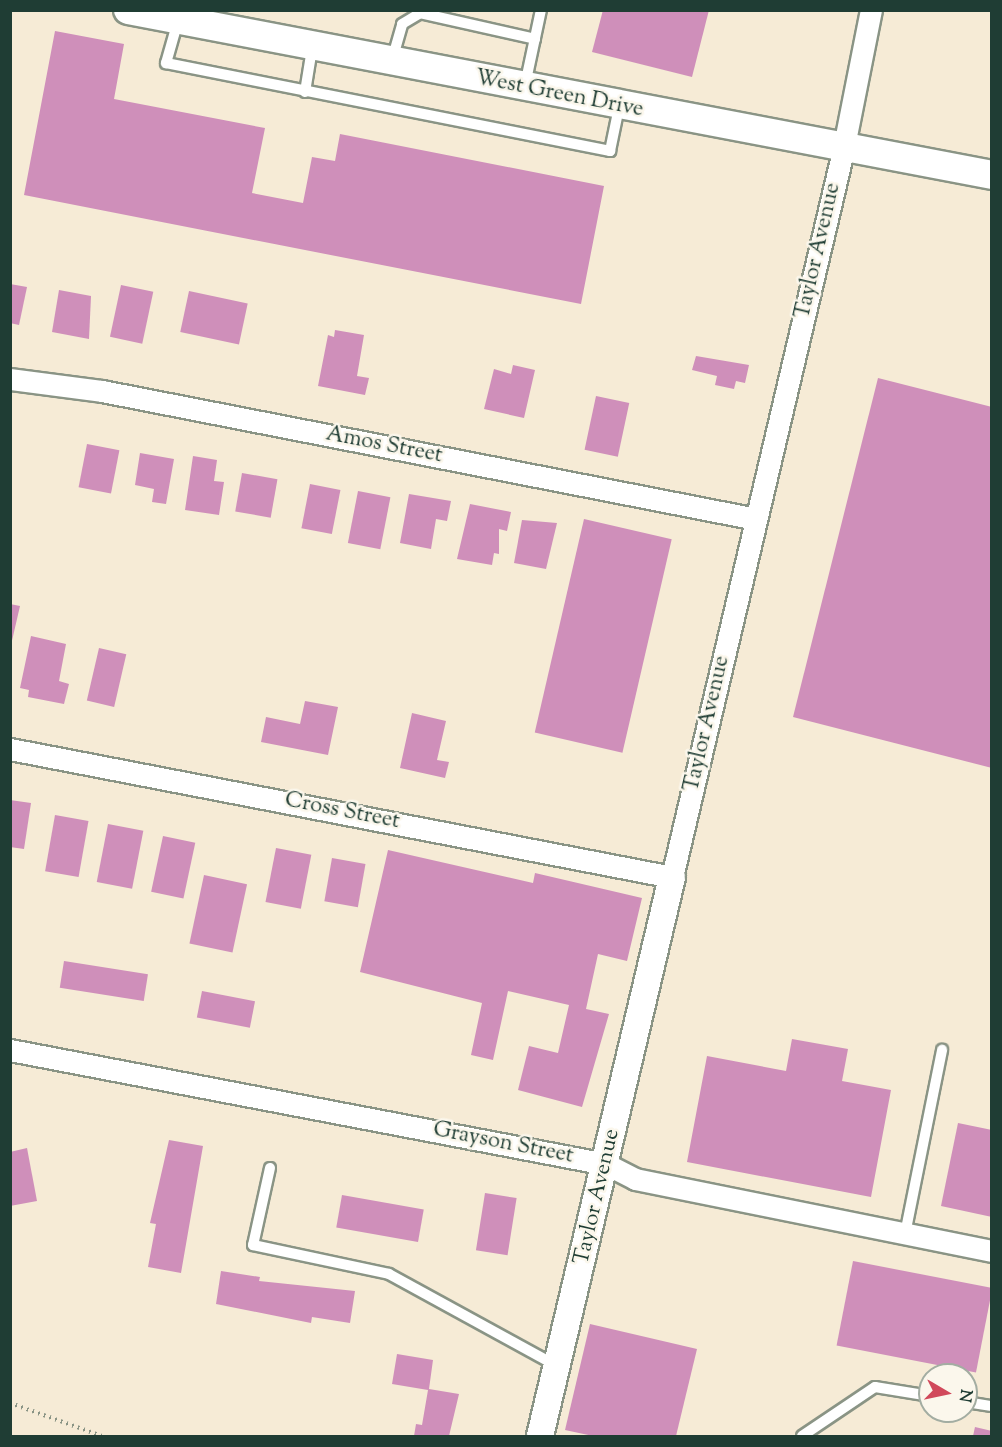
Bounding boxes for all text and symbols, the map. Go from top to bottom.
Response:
street label: West Green Drive [473,66,645,124]
street label: Taylor Avenue [791,181,847,321]
street label: Amos Street [324,422,444,470]
street label: Taylor Avenue [680,654,736,794]
street label: Cross Street [282,788,402,836]
street label: Grayson Street [431,1117,575,1171]
street label: Taylor Avenue [570,1127,626,1267]
north arrow [918,1363,978,1423]
text: N [952,1387,977,1404]

